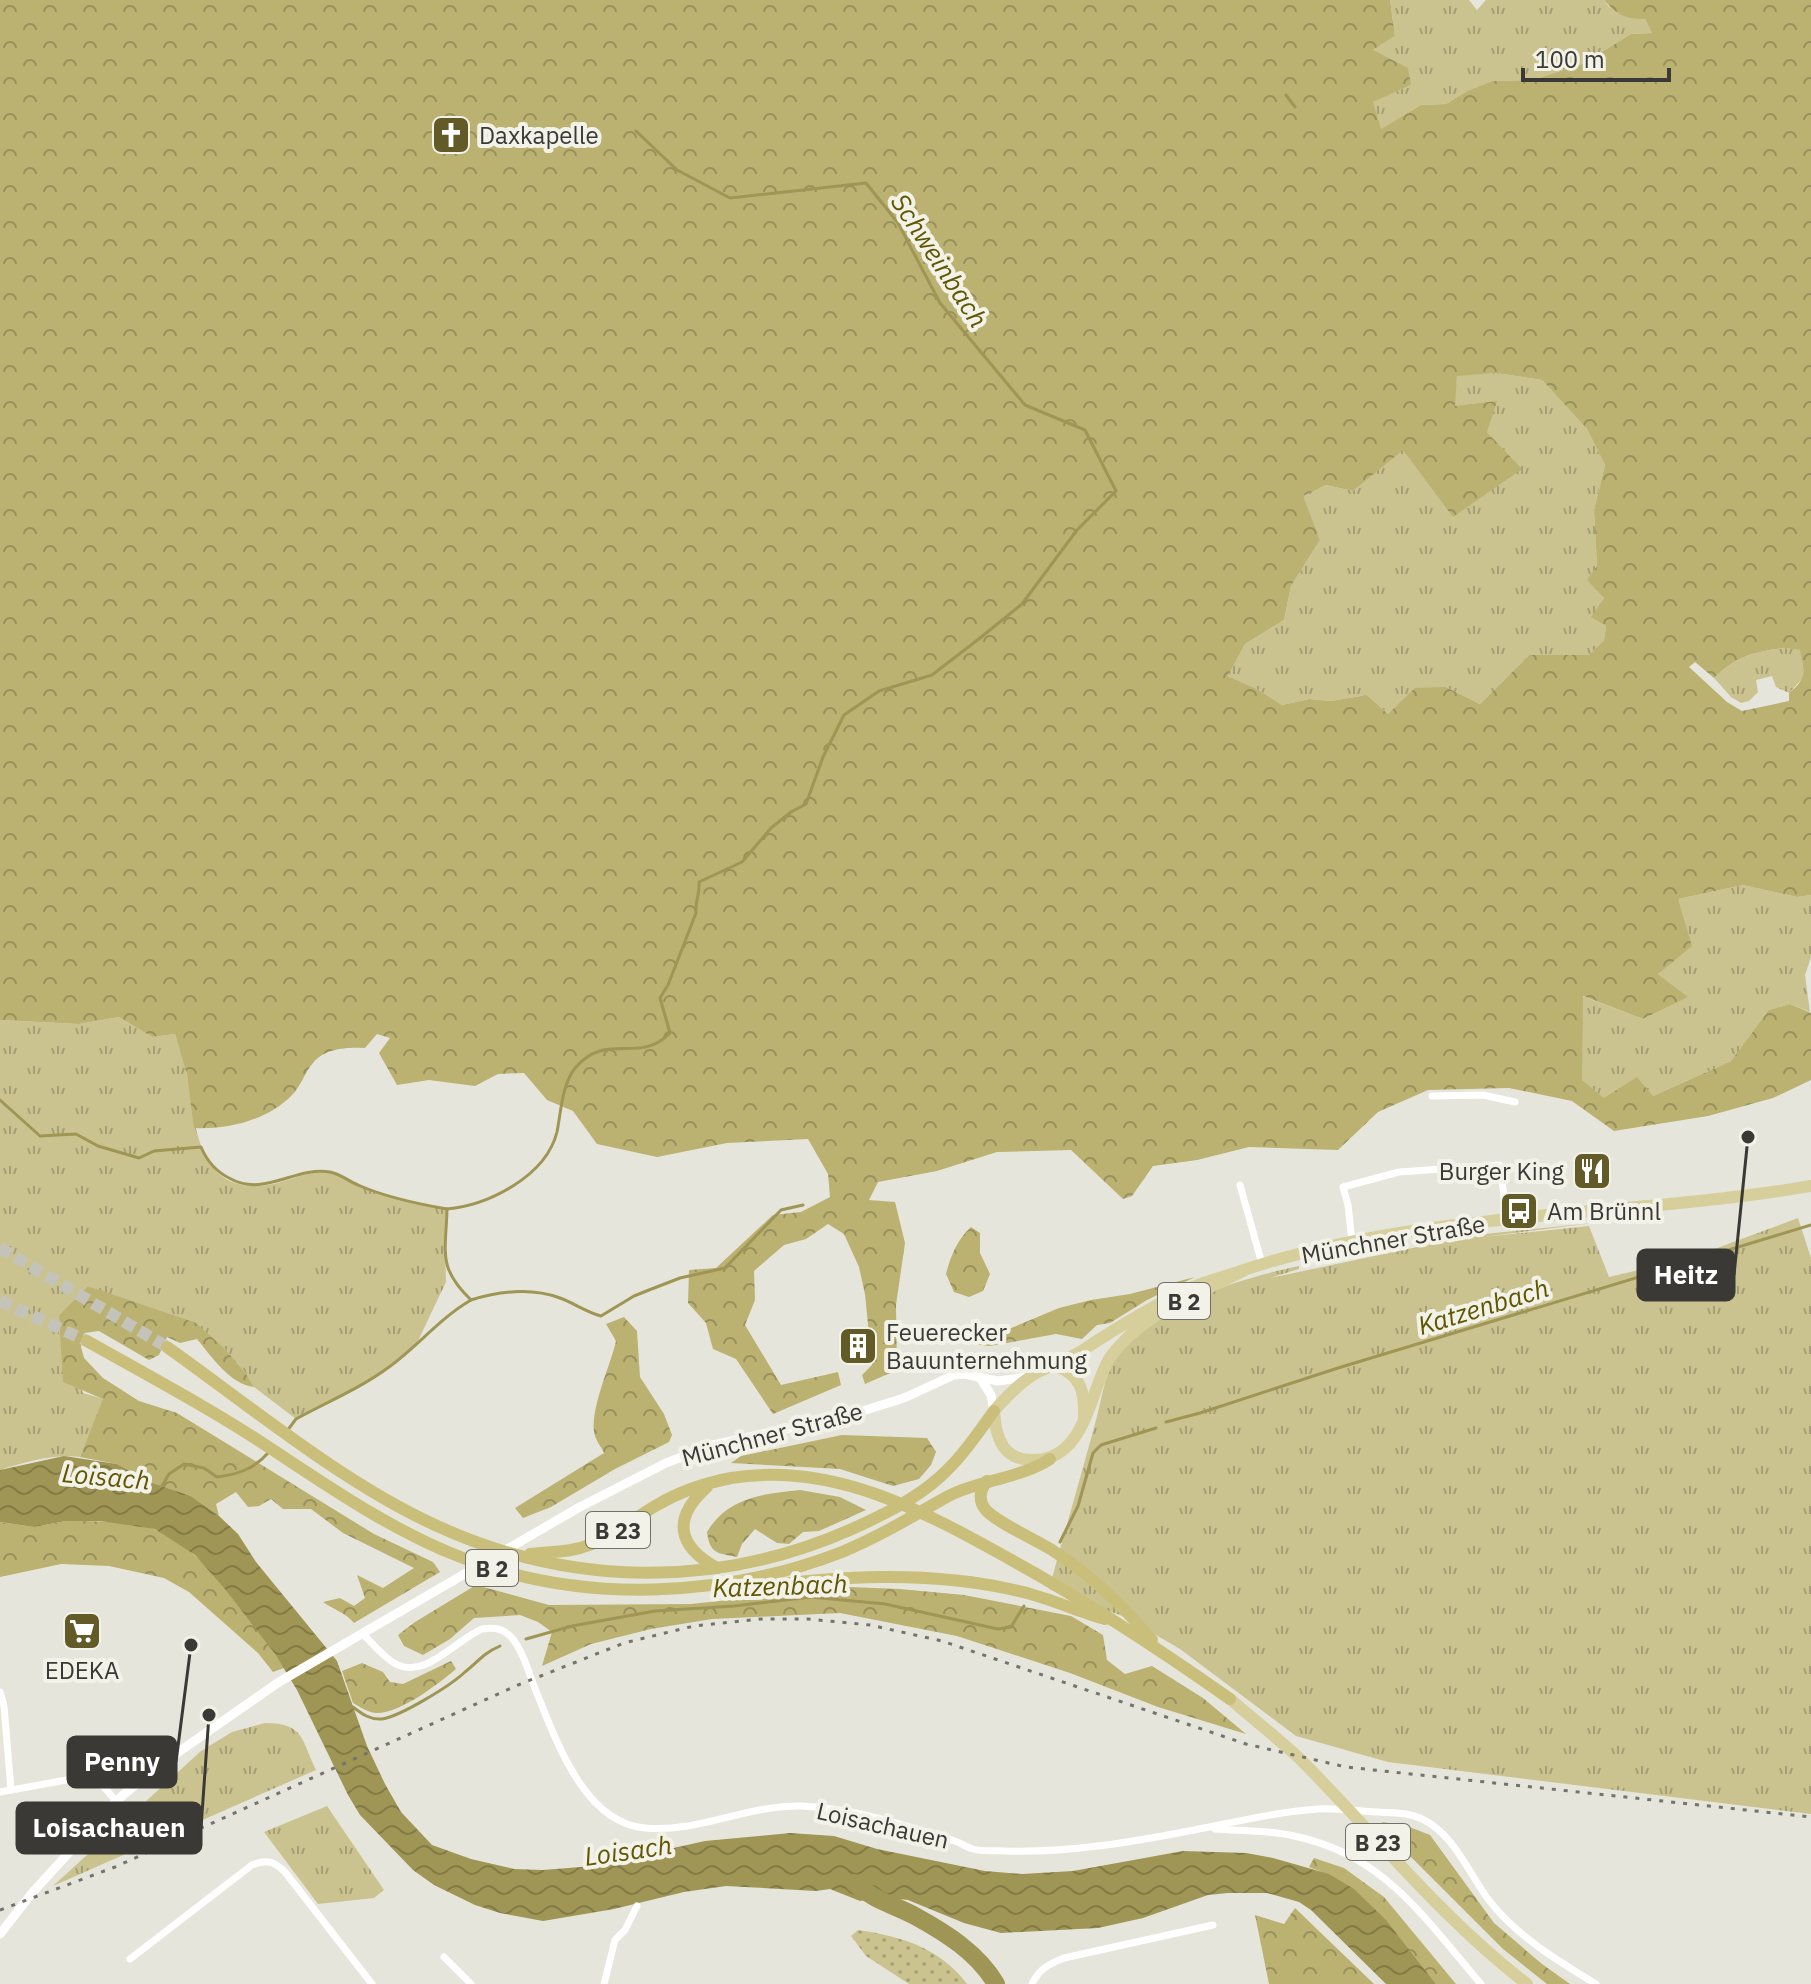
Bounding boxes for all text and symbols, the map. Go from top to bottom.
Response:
scale bar [1523,32,1669,82]
text: 100 m [1535,43,1605,75]
church icon: Daxkapelle [430,114,472,156]
place label: Daxkapelle [479,119,599,151]
water label: Schweinbach [884,186,996,334]
restaurant icon: Burger King [1571,1150,1613,1192]
place label: Burger King [1439,1155,1564,1187]
bus stop icon: Am Brünnl [1498,1190,1540,1232]
place label: Am Brünnl [1547,1195,1661,1227]
street label: Münchner Straße [1299,1207,1487,1271]
callout: Heitz [1638,1250,1734,1300]
text: Heitz [1654,1257,1718,1291]
water label: Katzenbach [1413,1270,1553,1342]
road number: B 2 [1158,1283,1210,1319]
place label: Feuerecker Bauunternehmung [886,1316,1087,1376]
building icon: Feuerecker Bauunternehmung [837,1325,879,1367]
street label: Münchner Straße [678,1394,866,1474]
water label: Loisach [61,1455,151,1497]
road number: B 23 [586,1512,650,1548]
road number: B 2 [466,1550,518,1586]
water label: Katzenbach [712,1566,848,1604]
supermarket icon: EDEKA [61,1610,103,1652]
place label: EDEKA [45,1654,119,1686]
callout: Penny [68,1737,176,1787]
text: Penny [84,1744,160,1778]
street label: Loisachauen [814,1794,952,1856]
callout: Loisachauen [17,1803,201,1853]
text: Loisachauen [33,1810,185,1844]
road number: B 23 [1346,1824,1410,1860]
water label: Loisach [582,1827,674,1873]

